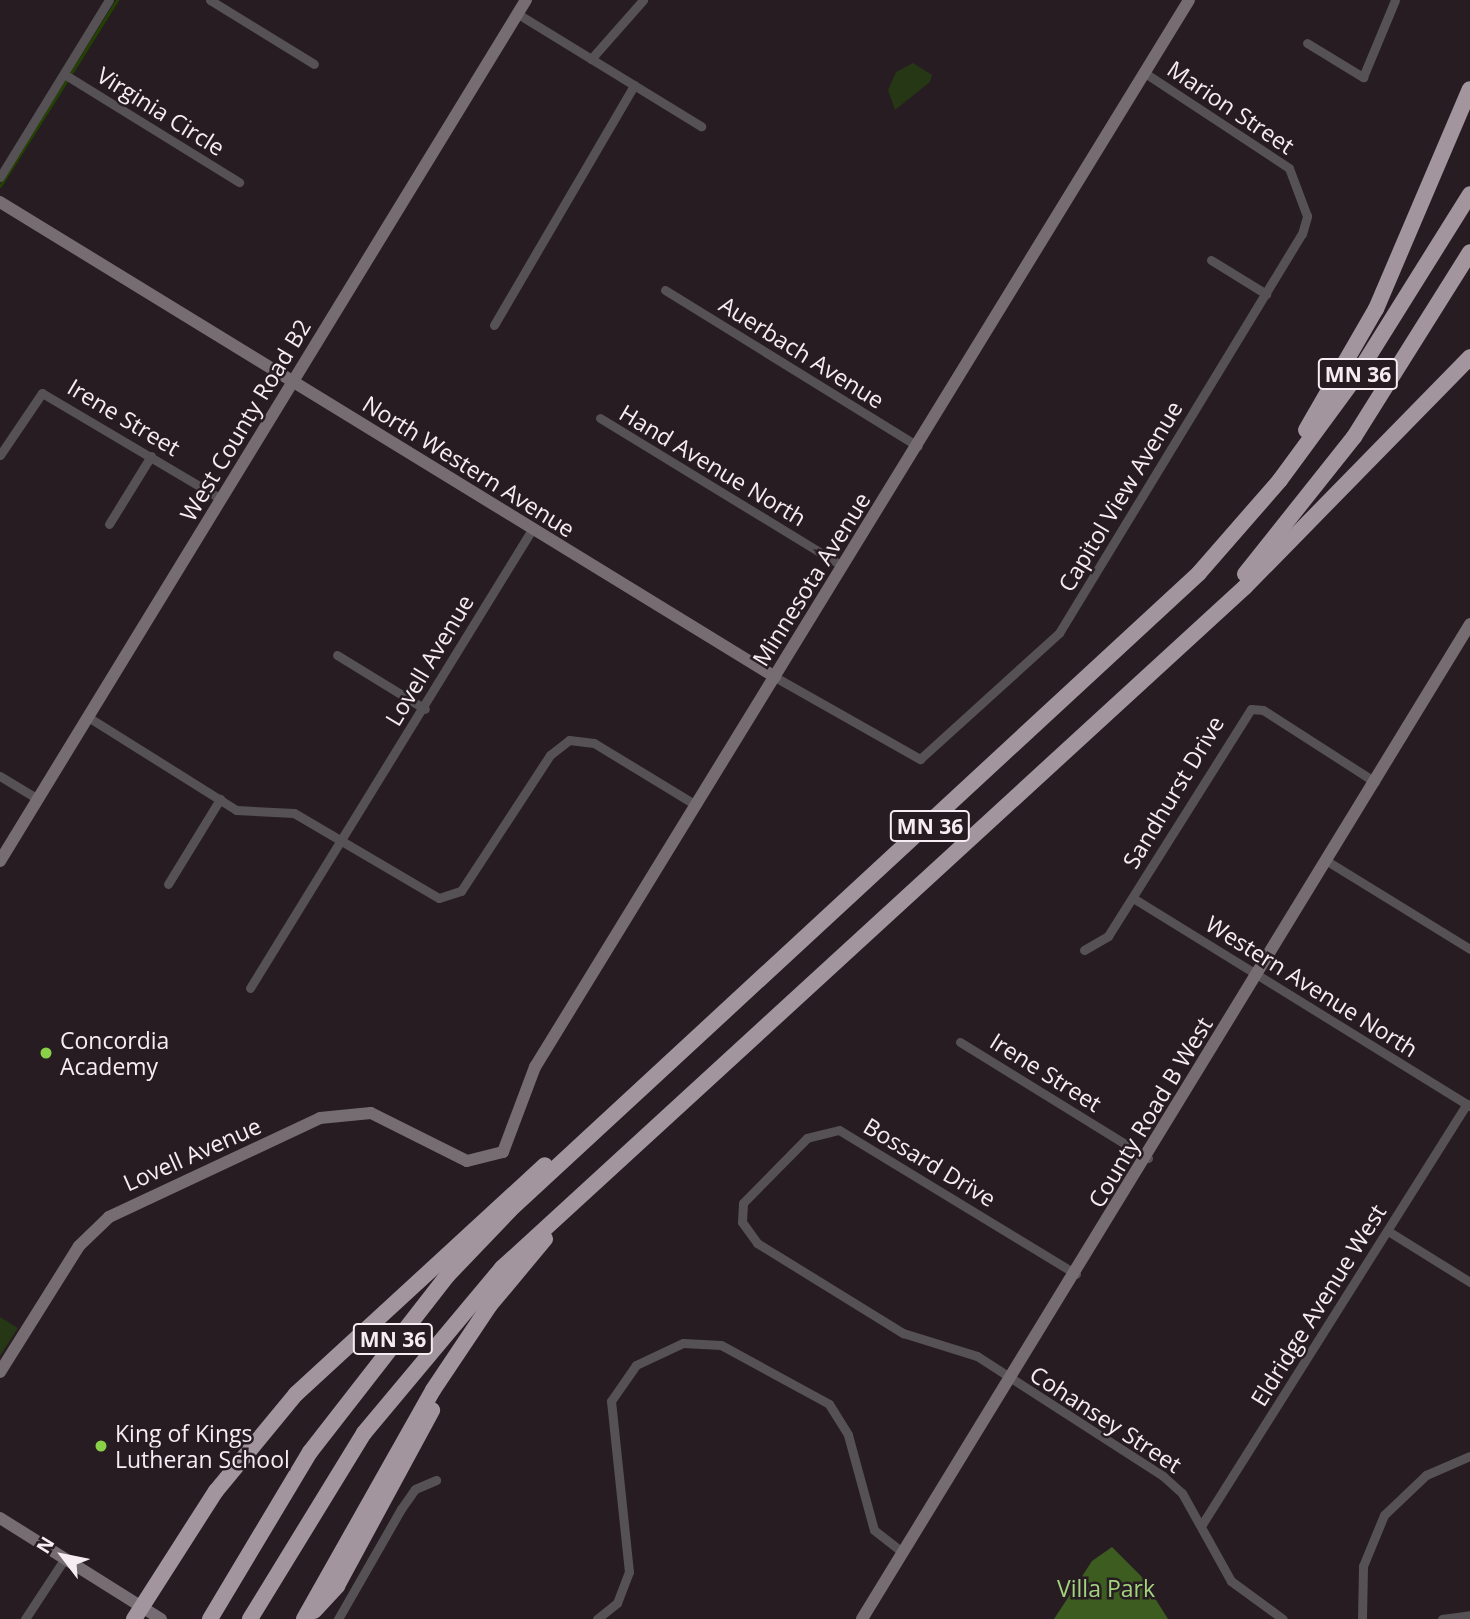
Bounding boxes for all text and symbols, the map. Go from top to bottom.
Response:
street label: Marion Street [1162,55,1300,159]
street label: Virginia Circle [92,61,230,161]
street label: Auerbach Avenue [715,290,889,414]
street label: West County Road B2 [174,314,316,526]
road number: MN 36 [1318,356,1398,392]
street label: Irene Street [63,373,185,461]
street label: North Western Avenue [358,389,580,543]
street label: Capitol View Avenue [1052,396,1188,596]
street label: Hand Avenue North [615,398,811,532]
street label: Minnesota Avenue [746,487,876,671]
street label: Lovell Avenue [379,590,479,730]
street label: Sandhurst Drive [1117,711,1229,873]
road number: MN 36 [890,808,970,844]
street label: Western Avenue North [1201,909,1423,1063]
street label: County Road B West [1082,1012,1218,1212]
place label: Concordia Academy [60,1026,169,1080]
street label: Irene Street [985,1027,1107,1117]
marker: Concordia Academy [38,1045,54,1061]
street label: Lovell Avenue [119,1111,265,1197]
street label: Bossard Drive [859,1112,1001,1212]
street label: Eldridge Avenue West [1245,1199,1391,1411]
road number: MN 36 [353,1322,433,1356]
street label: Cohansey Street [1025,1360,1187,1478]
place label: King of Kings Lutheran School [115,1419,290,1473]
marker: King of Kings Lutheran School [93,1438,109,1454]
north arrow [28,1521,98,1591]
text: N [30,1531,60,1558]
park label: Villa Park [1057,1574,1155,1602]

